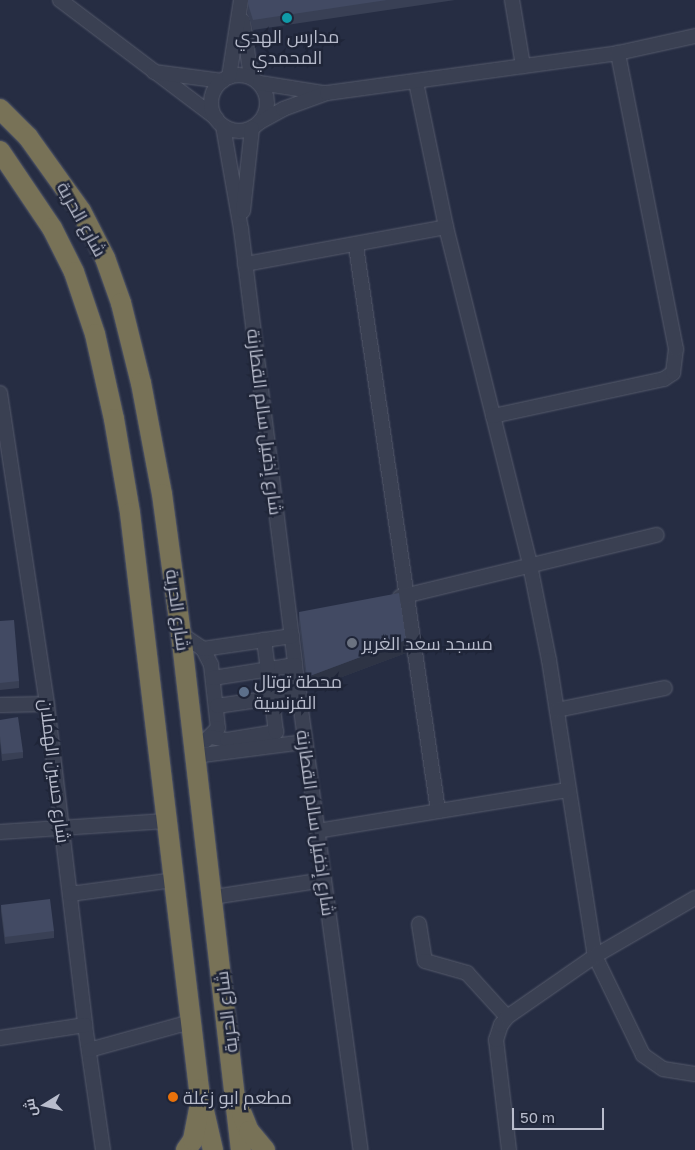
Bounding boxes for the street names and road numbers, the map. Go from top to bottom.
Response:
street label: شارع الحرية [53,178,111,260]
street label: شارع إذفيل سالم القطارنة [243,328,287,516]
street label: شارع الحرية [162,568,194,652]
street label: شارع حسين الهملان [35,698,75,844]
street label: شارع إذفيل سالم القطارنة [292,729,340,917]
street label: شارع الحرية [210,970,242,1054]

